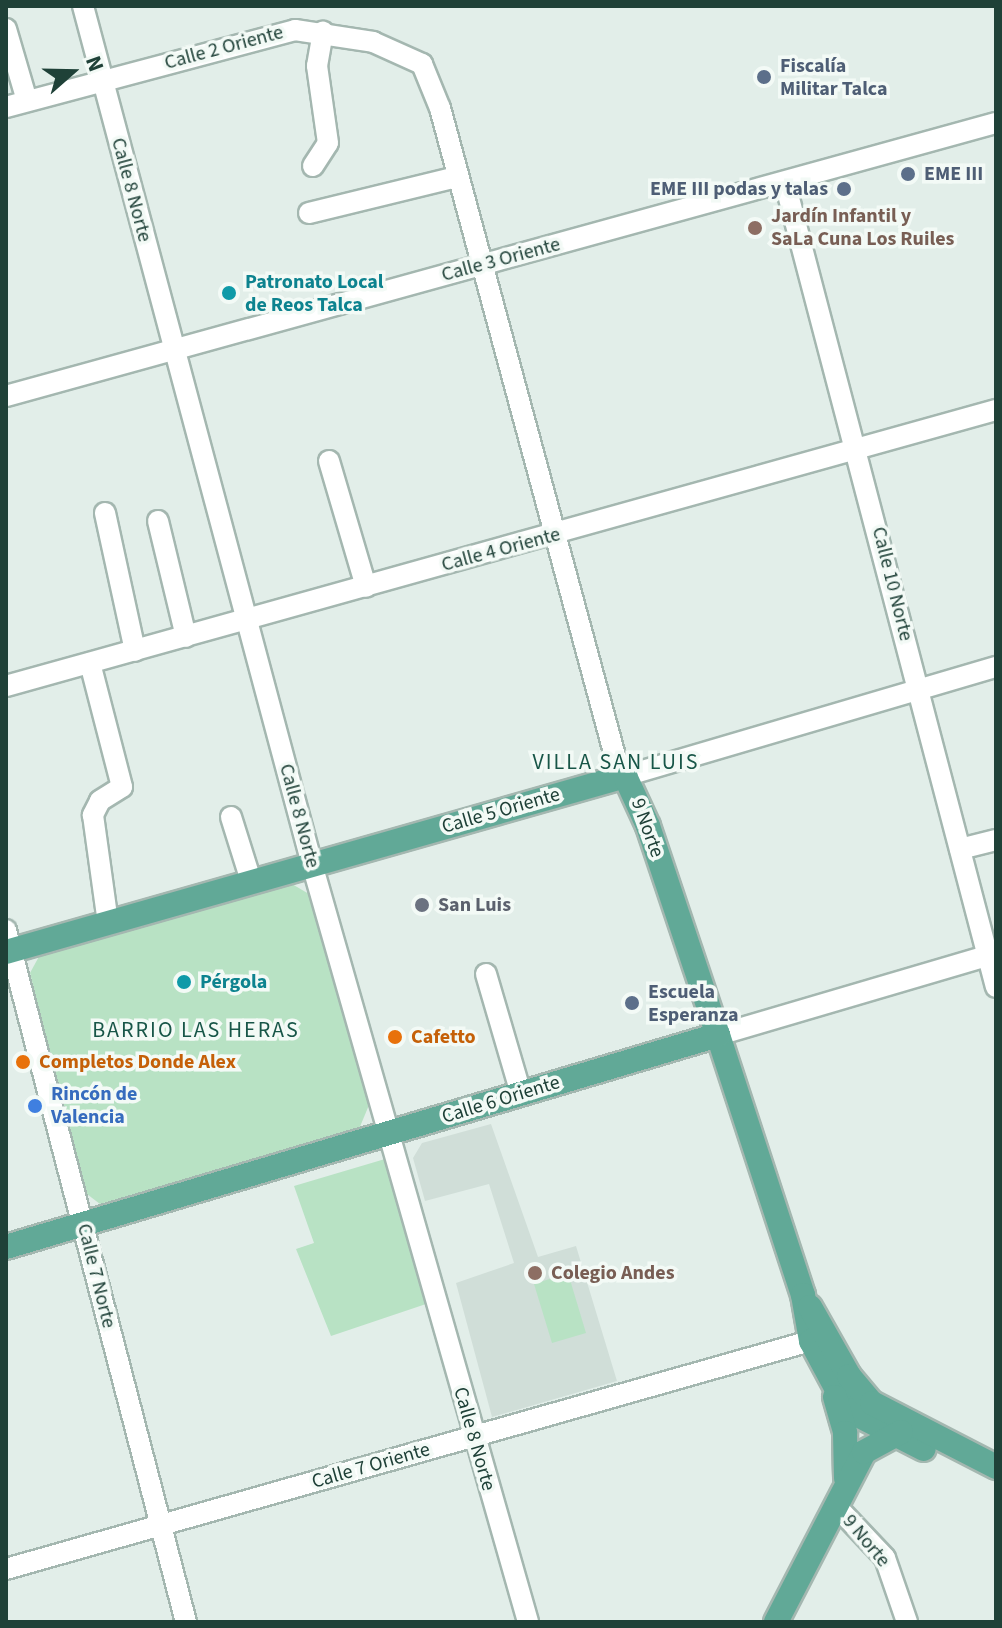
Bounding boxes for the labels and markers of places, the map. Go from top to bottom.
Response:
place label: Fiscalía Militar Talca [780,54,888,101]
marker: Fiscalía Militar Talca [755,68,773,86]
place label: EME III [924,162,983,186]
marker: EME III [899,165,917,183]
place label: EME III podas y talas [650,177,828,201]
marker: EME III podas y talas [835,180,853,198]
place label: Jardín Infantil y SaLa Cuna Los Ruiles [771,204,954,251]
marker: Jardín Infantil y SaLa Cuna Los Ruiles [746,219,764,237]
place label: Patronato Local de Reos Talca [245,270,384,317]
marker: Patronato Local de Reos Talca [220,284,238,302]
place label: San Luis [438,893,511,917]
marker: San Luis [413,896,431,914]
place label: Pérgola [200,970,267,994]
marker: Pérgola [175,973,193,991]
place label: Escuela Esperanza [648,980,738,1027]
marker: Escuela Esperanza [623,994,641,1012]
place label: Cafetto [411,1025,476,1049]
marker: Cafetto [386,1028,404,1046]
place label: Completos Donde Alex [39,1050,236,1074]
marker: Completos Donde Alex [14,1053,32,1071]
place label: Rincón de Valencia [51,1082,137,1129]
marker: Rincón de Valencia [26,1097,44,1115]
place label: Colegio Andes [551,1261,674,1285]
marker: Colegio Andes [526,1264,544,1282]

